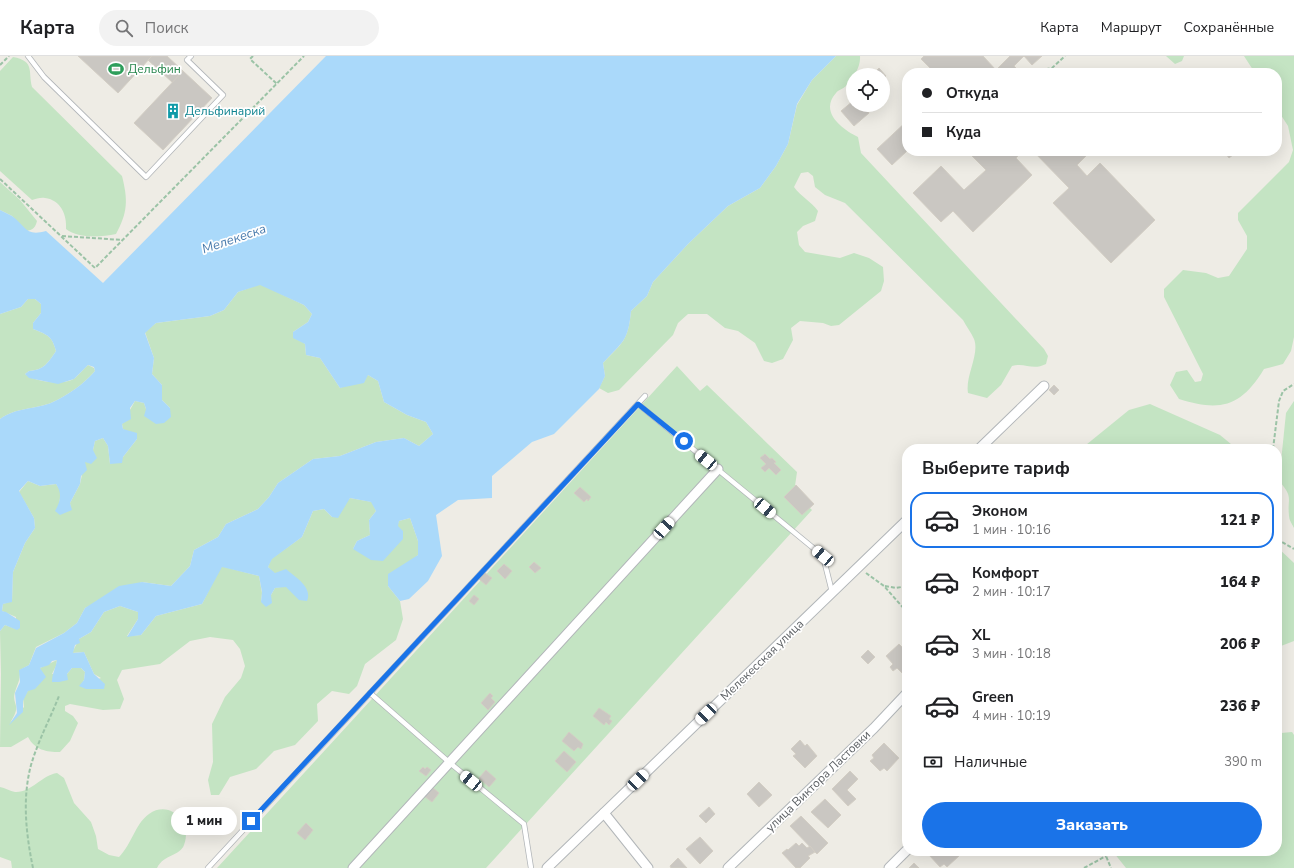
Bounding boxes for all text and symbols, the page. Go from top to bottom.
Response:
search box [99,10,379,46]
text: Карта [20,15,75,41]
icon: search [113,17,135,39]
text: Поиск [145,18,188,38]
text: Карта [1040,18,1079,37]
text: Маршрут [1101,18,1162,37]
text: Сохранённые [1184,18,1274,37]
sports icon: Дельфин [107,60,125,78]
place label: Дельфин [128,61,181,77]
map controls [846,68,890,112]
button: locate [846,68,890,112]
text: Откуда [946,83,999,103]
building icon: Дельфинарий [164,102,182,120]
place label: Дельфинарий [185,103,265,119]
text: Куда [946,122,981,142]
water label: Мелекеска [200,220,268,258]
route start [675,432,693,450]
car [693,448,719,472]
text: Выберите тариф [922,456,1070,480]
car [752,496,778,520]
text: Эконом [972,501,1028,521]
icon: car [924,502,960,538]
text: 121 ₽ [1220,510,1260,530]
car [652,515,676,541]
text: 1 мин · 10:16 [972,521,1051,539]
car [810,544,836,568]
text: Комфорт [972,563,1039,583]
icon: car [924,564,960,600]
text: 164 ₽ [1220,572,1260,592]
text: 2 мин · 10:17 [972,583,1051,601]
street label: Мелекесская улица [717,616,807,704]
text: XL [972,625,991,645]
icon: car [924,626,960,662]
text: 206 ₽ [1220,634,1260,654]
text: 3 мин · 10:18 [972,645,1051,663]
text: Green [972,687,1014,707]
icon: car [924,688,960,724]
text: 236 ₽ [1220,696,1260,716]
car [693,701,719,727]
text: 4 мин · 10:19 [972,707,1051,725]
street label: улица Виктора Ластовки [762,727,874,835]
icon: cash [922,751,944,773]
text: Наличные [954,752,1027,772]
text: 390 m [1224,753,1262,771]
car [625,767,651,793]
car [458,769,484,793]
button: Заказать [922,802,1262,848]
callout: 1 мин [171,807,237,835]
text: 1 мин [186,812,222,830]
route end [242,812,260,830]

